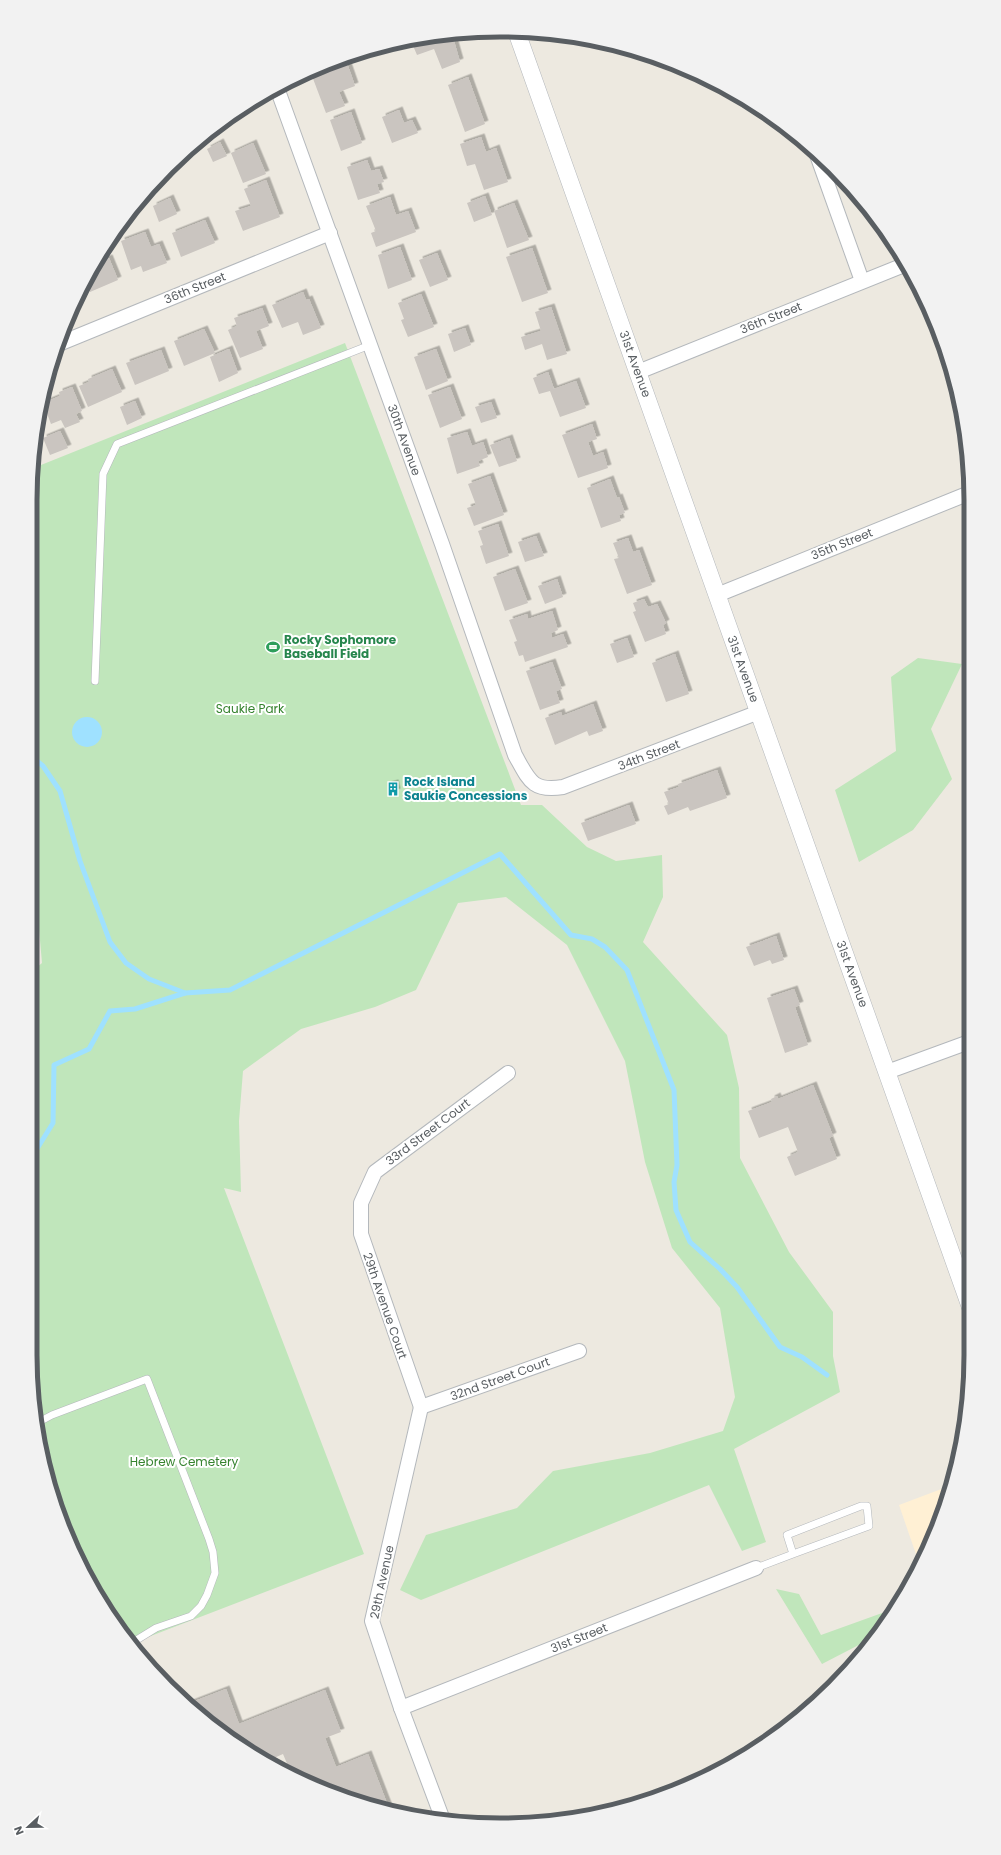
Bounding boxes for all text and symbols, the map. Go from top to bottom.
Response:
street label: 36th Street [161,267,228,308]
street label: 36th Street [737,297,804,338]
street label: 31st Avenue [616,328,655,400]
street label: 30th Avenue [384,402,425,478]
street label: 35th Street [808,523,875,564]
place label: Rocky Sophomore Baseball Field [284,631,397,662]
street label: 31st Avenue [724,633,763,705]
sports icon: Rocky Sophomore Baseball Field [265,639,281,655]
park label: Saukie Park [216,700,285,717]
street label: 34th Street [615,735,682,774]
place label: Rock Island Saukie Concessions [404,773,528,804]
building icon: Rock Island Saukie Concessions [385,781,401,797]
street label: 31st Avenue [833,938,872,1010]
street label: 33rd Street Court [382,1094,473,1169]
street label: 29th Avenue Court [359,1250,412,1361]
street label: 32nd Street Court [448,1353,552,1404]
park label: Hebrew Cemetery [130,1453,238,1470]
street label: 29th Avenue [365,1544,398,1620]
street label: 31st Street [548,1618,610,1657]
north arrow [8,1807,48,1847]
text: N [10,1824,28,1838]

